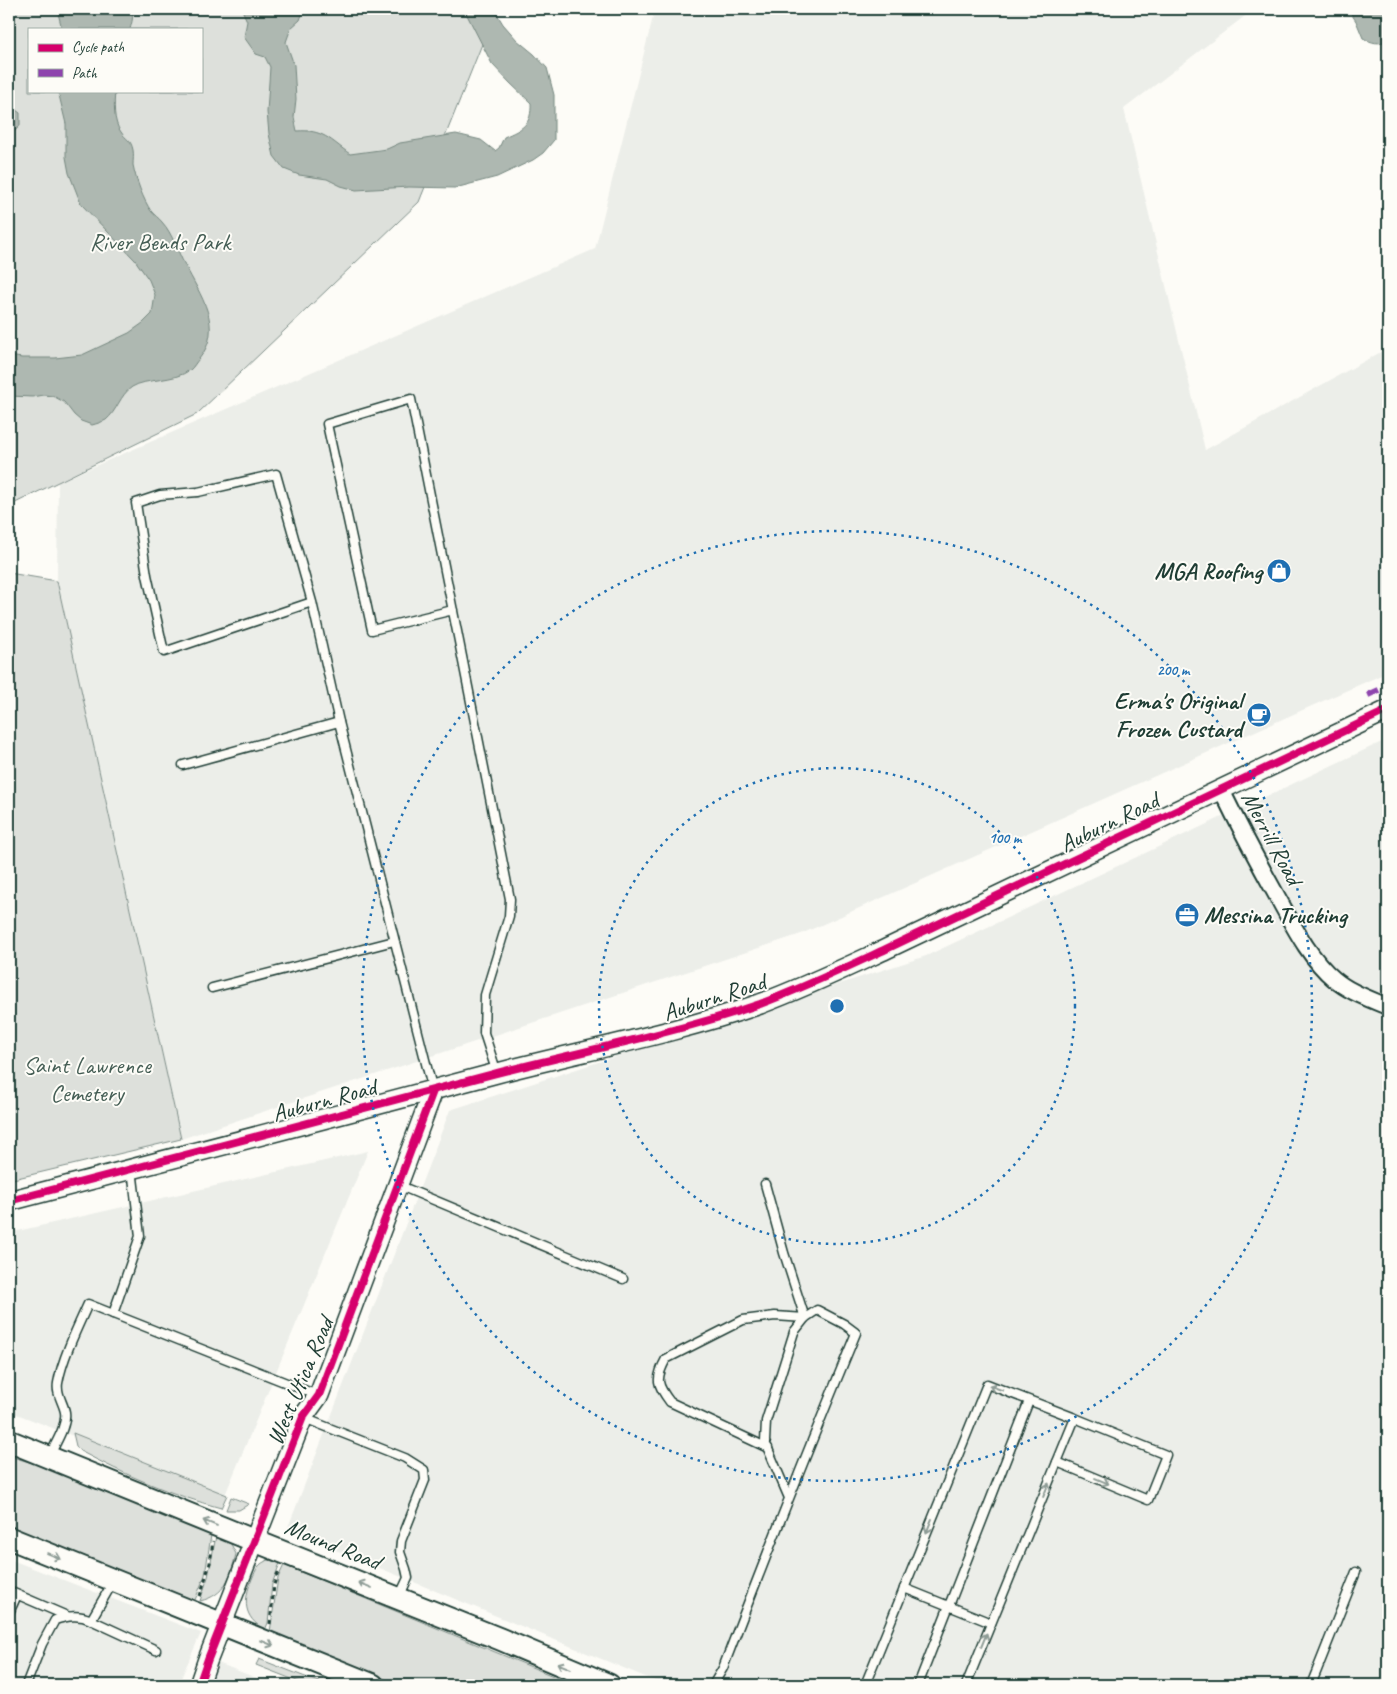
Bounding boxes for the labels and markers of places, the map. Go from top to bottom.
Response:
place label: MGA Roofing [1154,556,1264,586]
shop icon: MGA Roofing [1266,558,1292,584]
place label: Erma's Original Frozen Custard [1114,686,1247,744]
cafe icon: Erma's Original Frozen Custard [1246,702,1272,728]
place label: Messina Trucking [1204,900,1349,930]
office icon: Messina Trucking [1174,902,1200,928]
centre of rings [828,997,846,1015]

